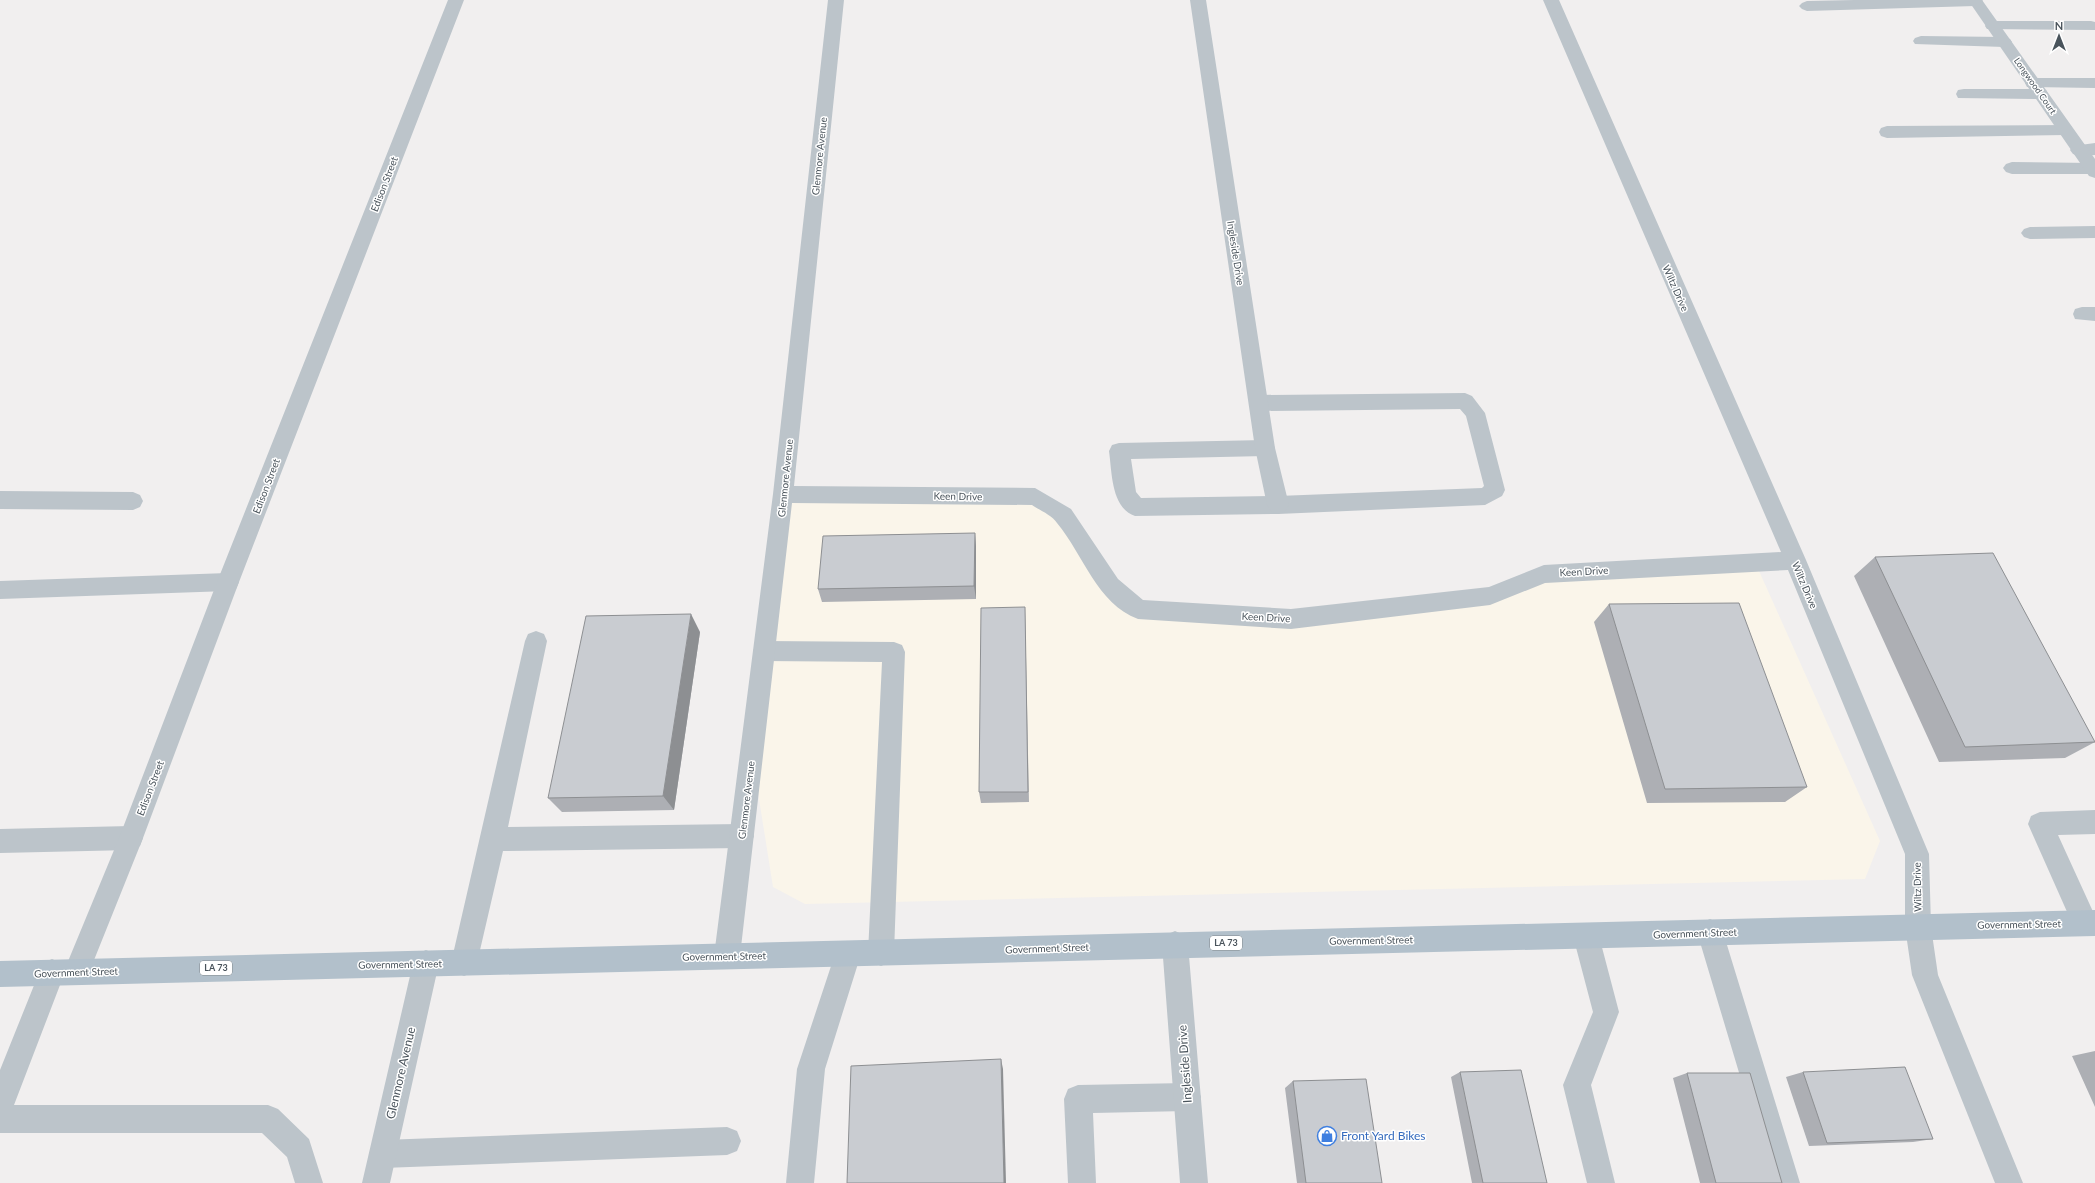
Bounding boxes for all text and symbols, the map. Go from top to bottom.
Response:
north arrow [2039,16,2079,56]
text: N [2055,19,2063,32]
street label: Longwood Court [2012,55,2059,117]
street label: Glenmore Avenue [809,116,829,196]
street label: Edison Street [368,154,400,213]
street label: Ingleside Drive [1225,220,1247,286]
street label: Wiltz Drive [1660,263,1692,313]
street label: Glenmore Avenue [775,438,795,518]
street label: Edison Street [250,456,282,515]
street label: Keen Drive [934,490,982,502]
street label: Wiltz Drive [1790,560,1820,610]
street label: Keen Drive [1559,564,1609,578]
street label: Keen Drive [1241,610,1291,624]
street label: Edison Street [134,758,166,817]
street label: Glenmore Avenue [735,760,757,840]
street label: Wiltz Drive [1911,862,1923,912]
street label: Government Street [1977,917,2061,931]
street label: Government Street [1653,926,1737,940]
street label: Government Street [1329,933,1413,947]
road number: LA 73 [1210,936,1242,950]
street label: Government Street [1005,941,1089,955]
street label: Government Street [682,949,766,963]
street label: Government Street [358,957,442,971]
road number: LA 73 [200,961,232,975]
street label: Government Street [34,965,118,979]
street label: Glenmore Avenue [383,1025,418,1120]
street label: Ingleside Drive [1174,1025,1195,1104]
shop icon: Front Yard Bikes [1316,1125,1338,1147]
place label: Front Yard Bikes [1341,1128,1426,1143]

